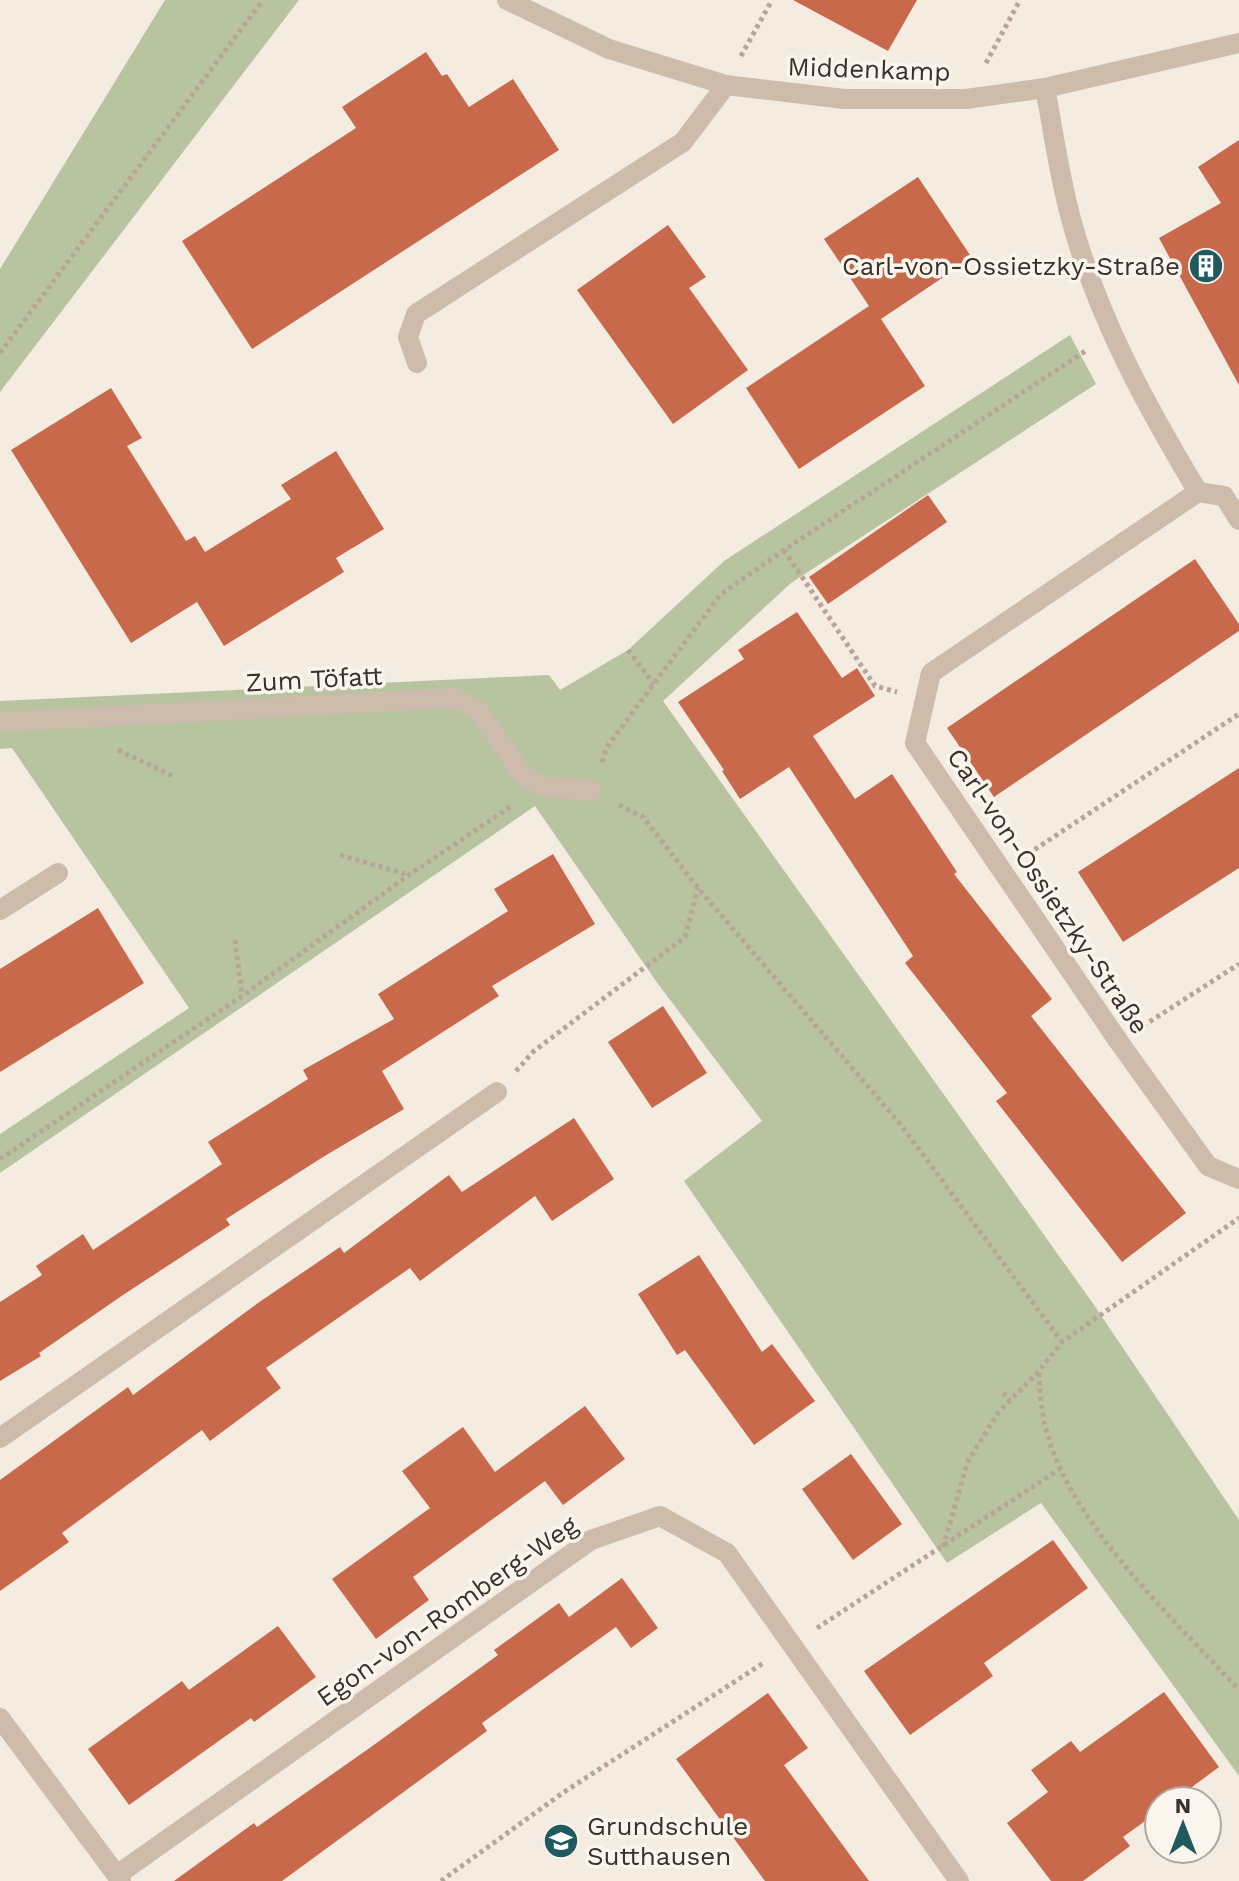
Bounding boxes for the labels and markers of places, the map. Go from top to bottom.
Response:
building icon: Carl-von-Ossietzky-Straße [1187,247,1225,285]
place label: Carl-von-Ossietzky-Straße [842,251,1180,281]
place label: Grundschule Sutthausen [587,1811,748,1871]
school or university icon: Grundschule Sutthausen [542,1822,580,1860]

